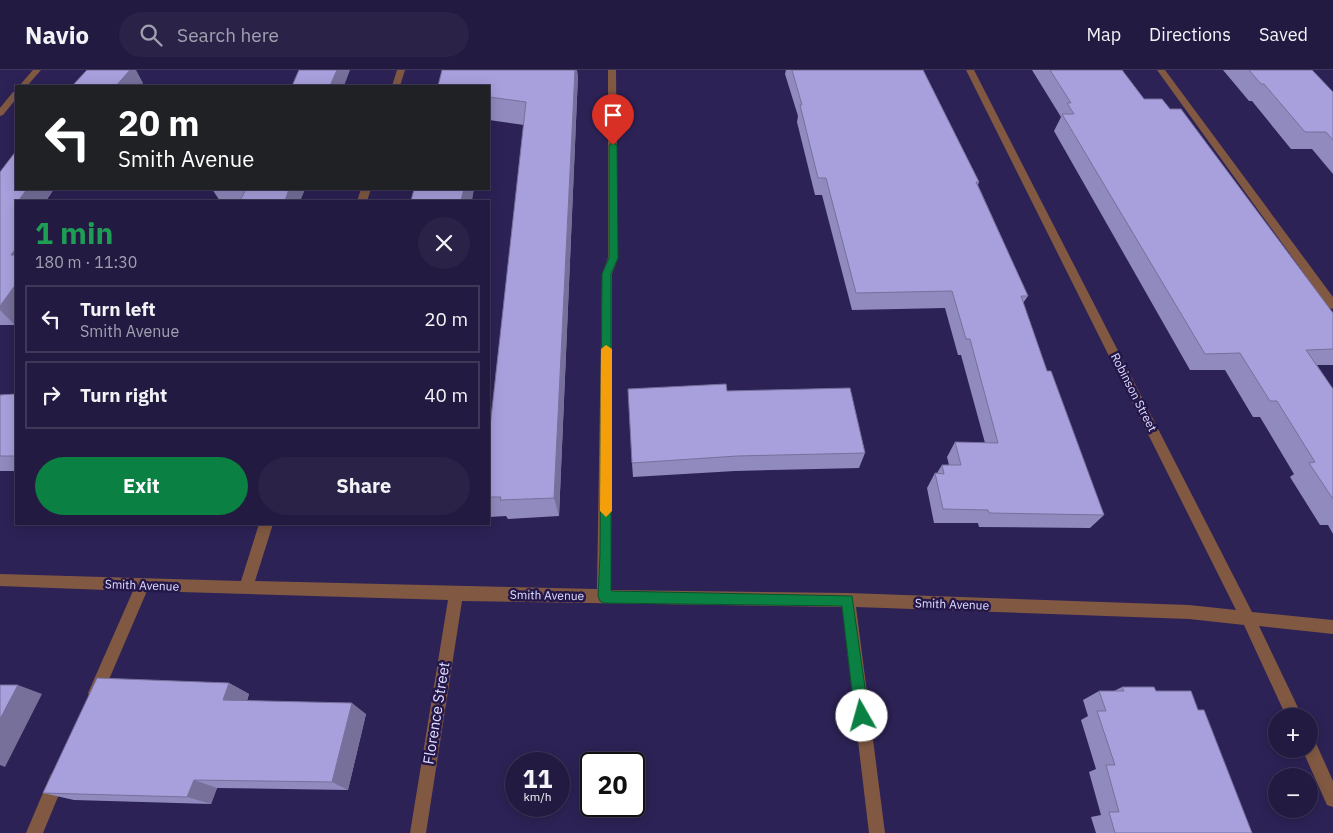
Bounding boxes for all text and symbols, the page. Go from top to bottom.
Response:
search box [119,12,469,57]
text: Navio [25,19,89,51]
icon: search [137,21,165,49]
text: Search here [177,23,279,47]
text: Map [1086,23,1121,46]
text: Directions [1149,23,1231,46]
text: Saved [1259,23,1308,46]
pin [592,94,634,145]
text: 20 m [118,100,200,146]
icon: arrive [599,101,627,129]
icon: left [35,105,100,170]
text: Smith Avenue [118,144,254,173]
text: 1 min [35,213,113,252]
button: close [418,217,470,269]
text: 180 m · 11:30 [35,252,137,272]
text: Turn left [80,297,156,321]
icon: left [37,305,65,333]
text: 20 m [424,307,468,331]
text: Smith Avenue [80,321,179,341]
street label: Robinson Street [1108,350,1160,434]
icon: right [37,381,65,409]
text: Turn right [80,383,167,407]
text: 40 m [424,383,468,407]
button: Exit [35,457,248,515]
button: Share [258,457,470,515]
street label: Smith Avenue [105,576,180,594]
street label: Smith Avenue [510,587,585,603]
street label: Smith Avenue [915,595,990,613]
street label: Florence Street [419,660,453,766]
position arrow [835,689,887,741]
map controls [1268,708,1318,818]
button: + [1268,708,1318,758]
speed limit sign: 20 [580,752,645,817]
text: 11 [522,762,553,795]
button: − [1268,768,1318,818]
text: km/h [523,789,552,804]

